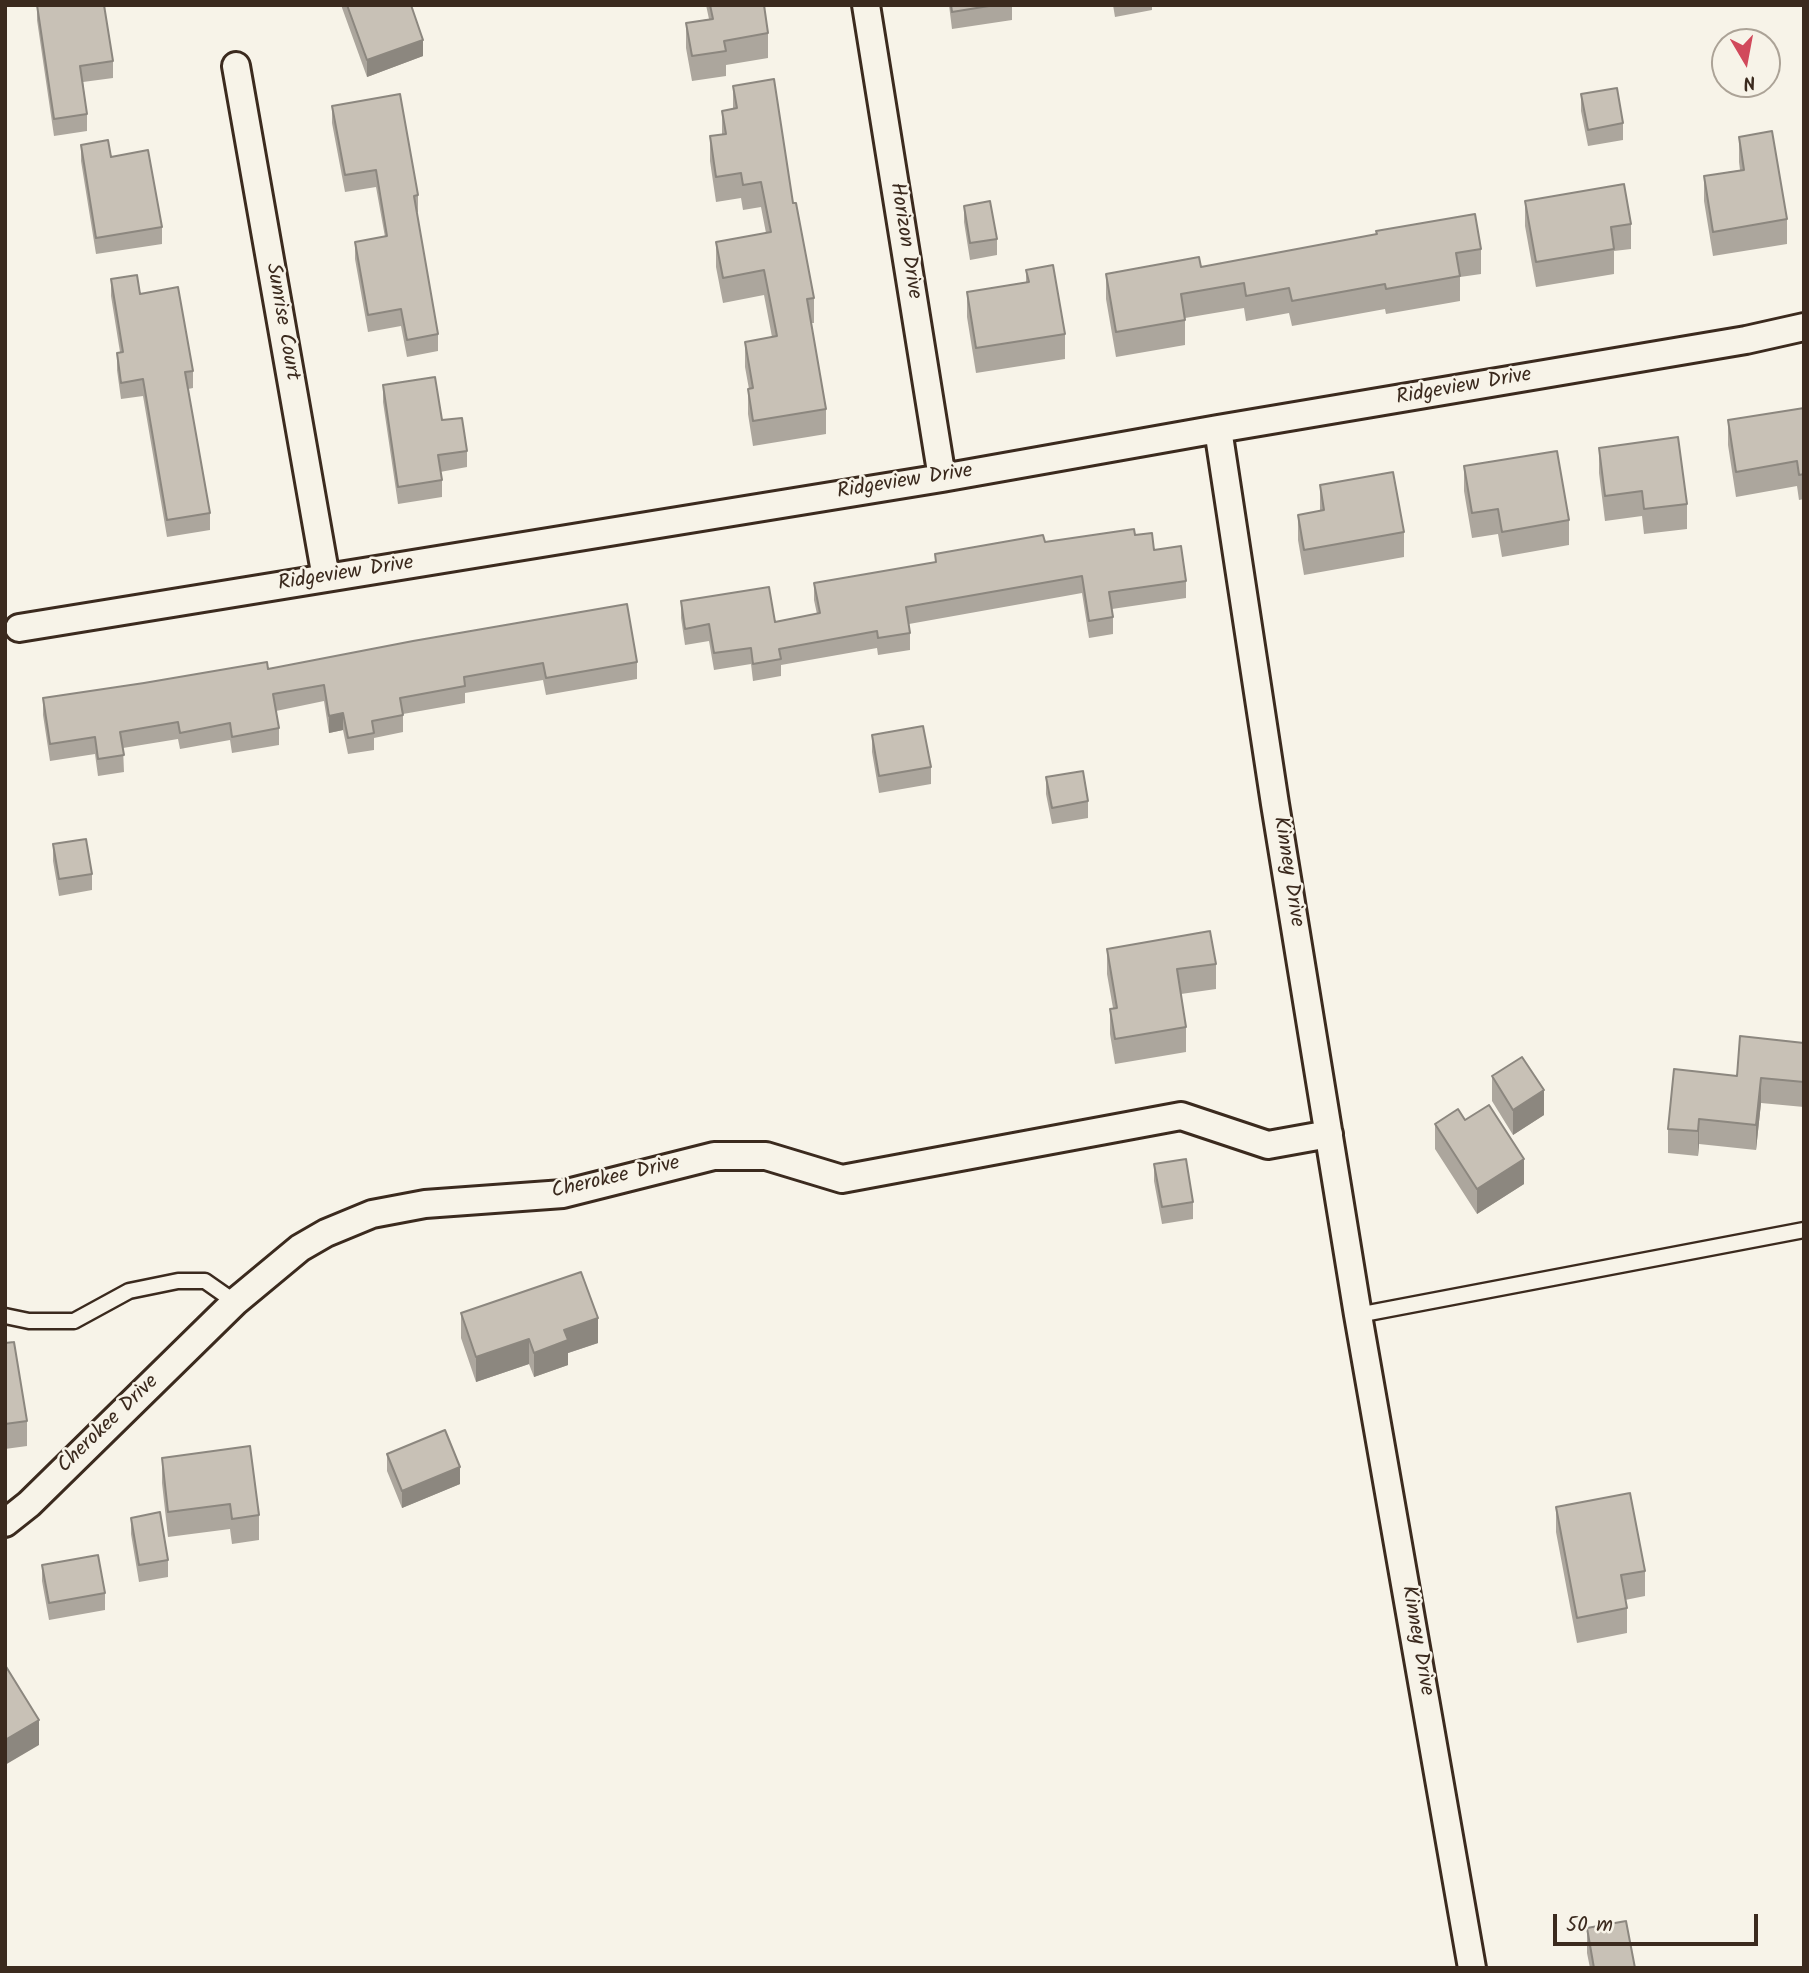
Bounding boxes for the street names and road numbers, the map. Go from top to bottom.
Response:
street label: Horizon Drive [882,181,926,301]
street label: Sunrise Court [258,261,304,383]
street label: Ridgeview Drive [1394,364,1534,412]
street label: Ridgeview Drive [835,460,975,506]
street label: Ridgeview Drive [276,552,416,598]
street label: Kinney Drive [1266,815,1308,929]
street label: Cherokee Drive [549,1152,683,1206]
street label: Cherokee Drive [53,1371,165,1479]
street label: Kinney Drive [1394,1584,1438,1698]

